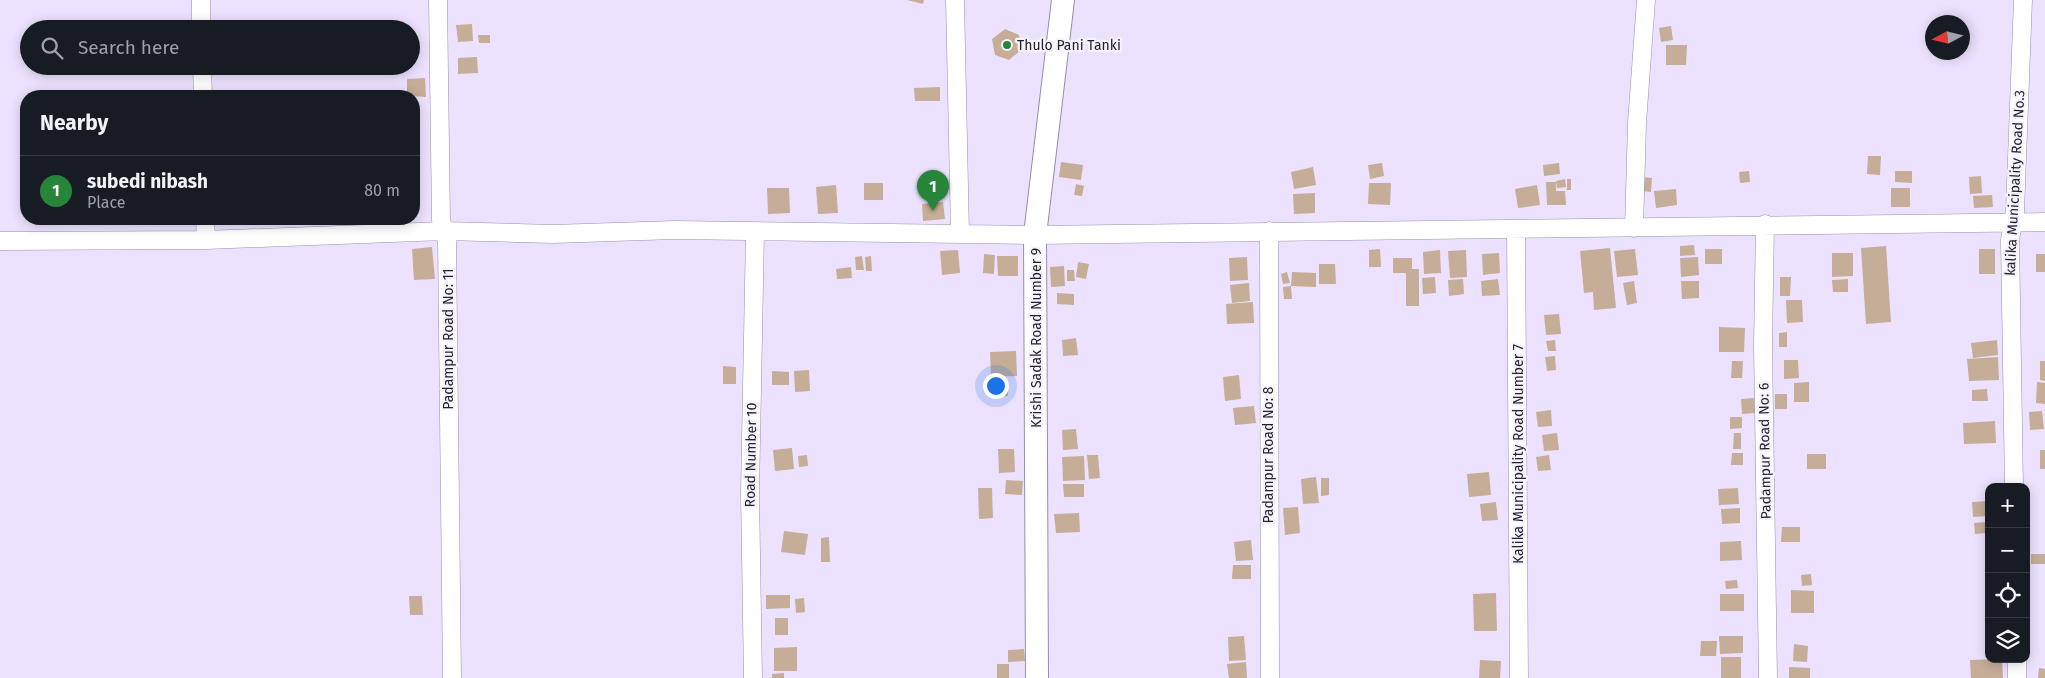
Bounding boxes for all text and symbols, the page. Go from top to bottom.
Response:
north arrow [1925,15,1970,60]
search box [20,20,420,75]
icon: search [38,34,66,62]
text: Search here [78,36,179,59]
place label: Thulo Pani Tanki [1017,37,1121,54]
marker: Thulo Pani Tanki [1001,39,1013,51]
street label: kalika Municipality Road No.3 [2002,90,2028,276]
text: Nearby [40,110,108,136]
text: subedi nibash [87,170,208,193]
pin: 1 [917,170,949,211]
text: 1 [52,181,60,200]
text: 80 m [364,181,400,200]
text: Place [87,193,126,212]
street label: Krishi Sadak Road Number 9 [1028,248,1045,428]
street label: Padampur Road No: 11 [440,268,457,410]
street label: Kalika Municipality Road Number 7 [1510,344,1527,564]
your location [983,373,1009,399]
street label: Padampur Road No: 6 [1755,382,1775,520]
street label: Padampur Road No: 8 [1260,386,1277,524]
street label: Road Number 10 [742,402,760,507]
map controls [1985,483,2030,663]
button: + [1985,483,2030,528]
button: − [1985,528,2030,573]
button: locate [1985,573,2030,618]
button: layers [1985,618,2030,663]

